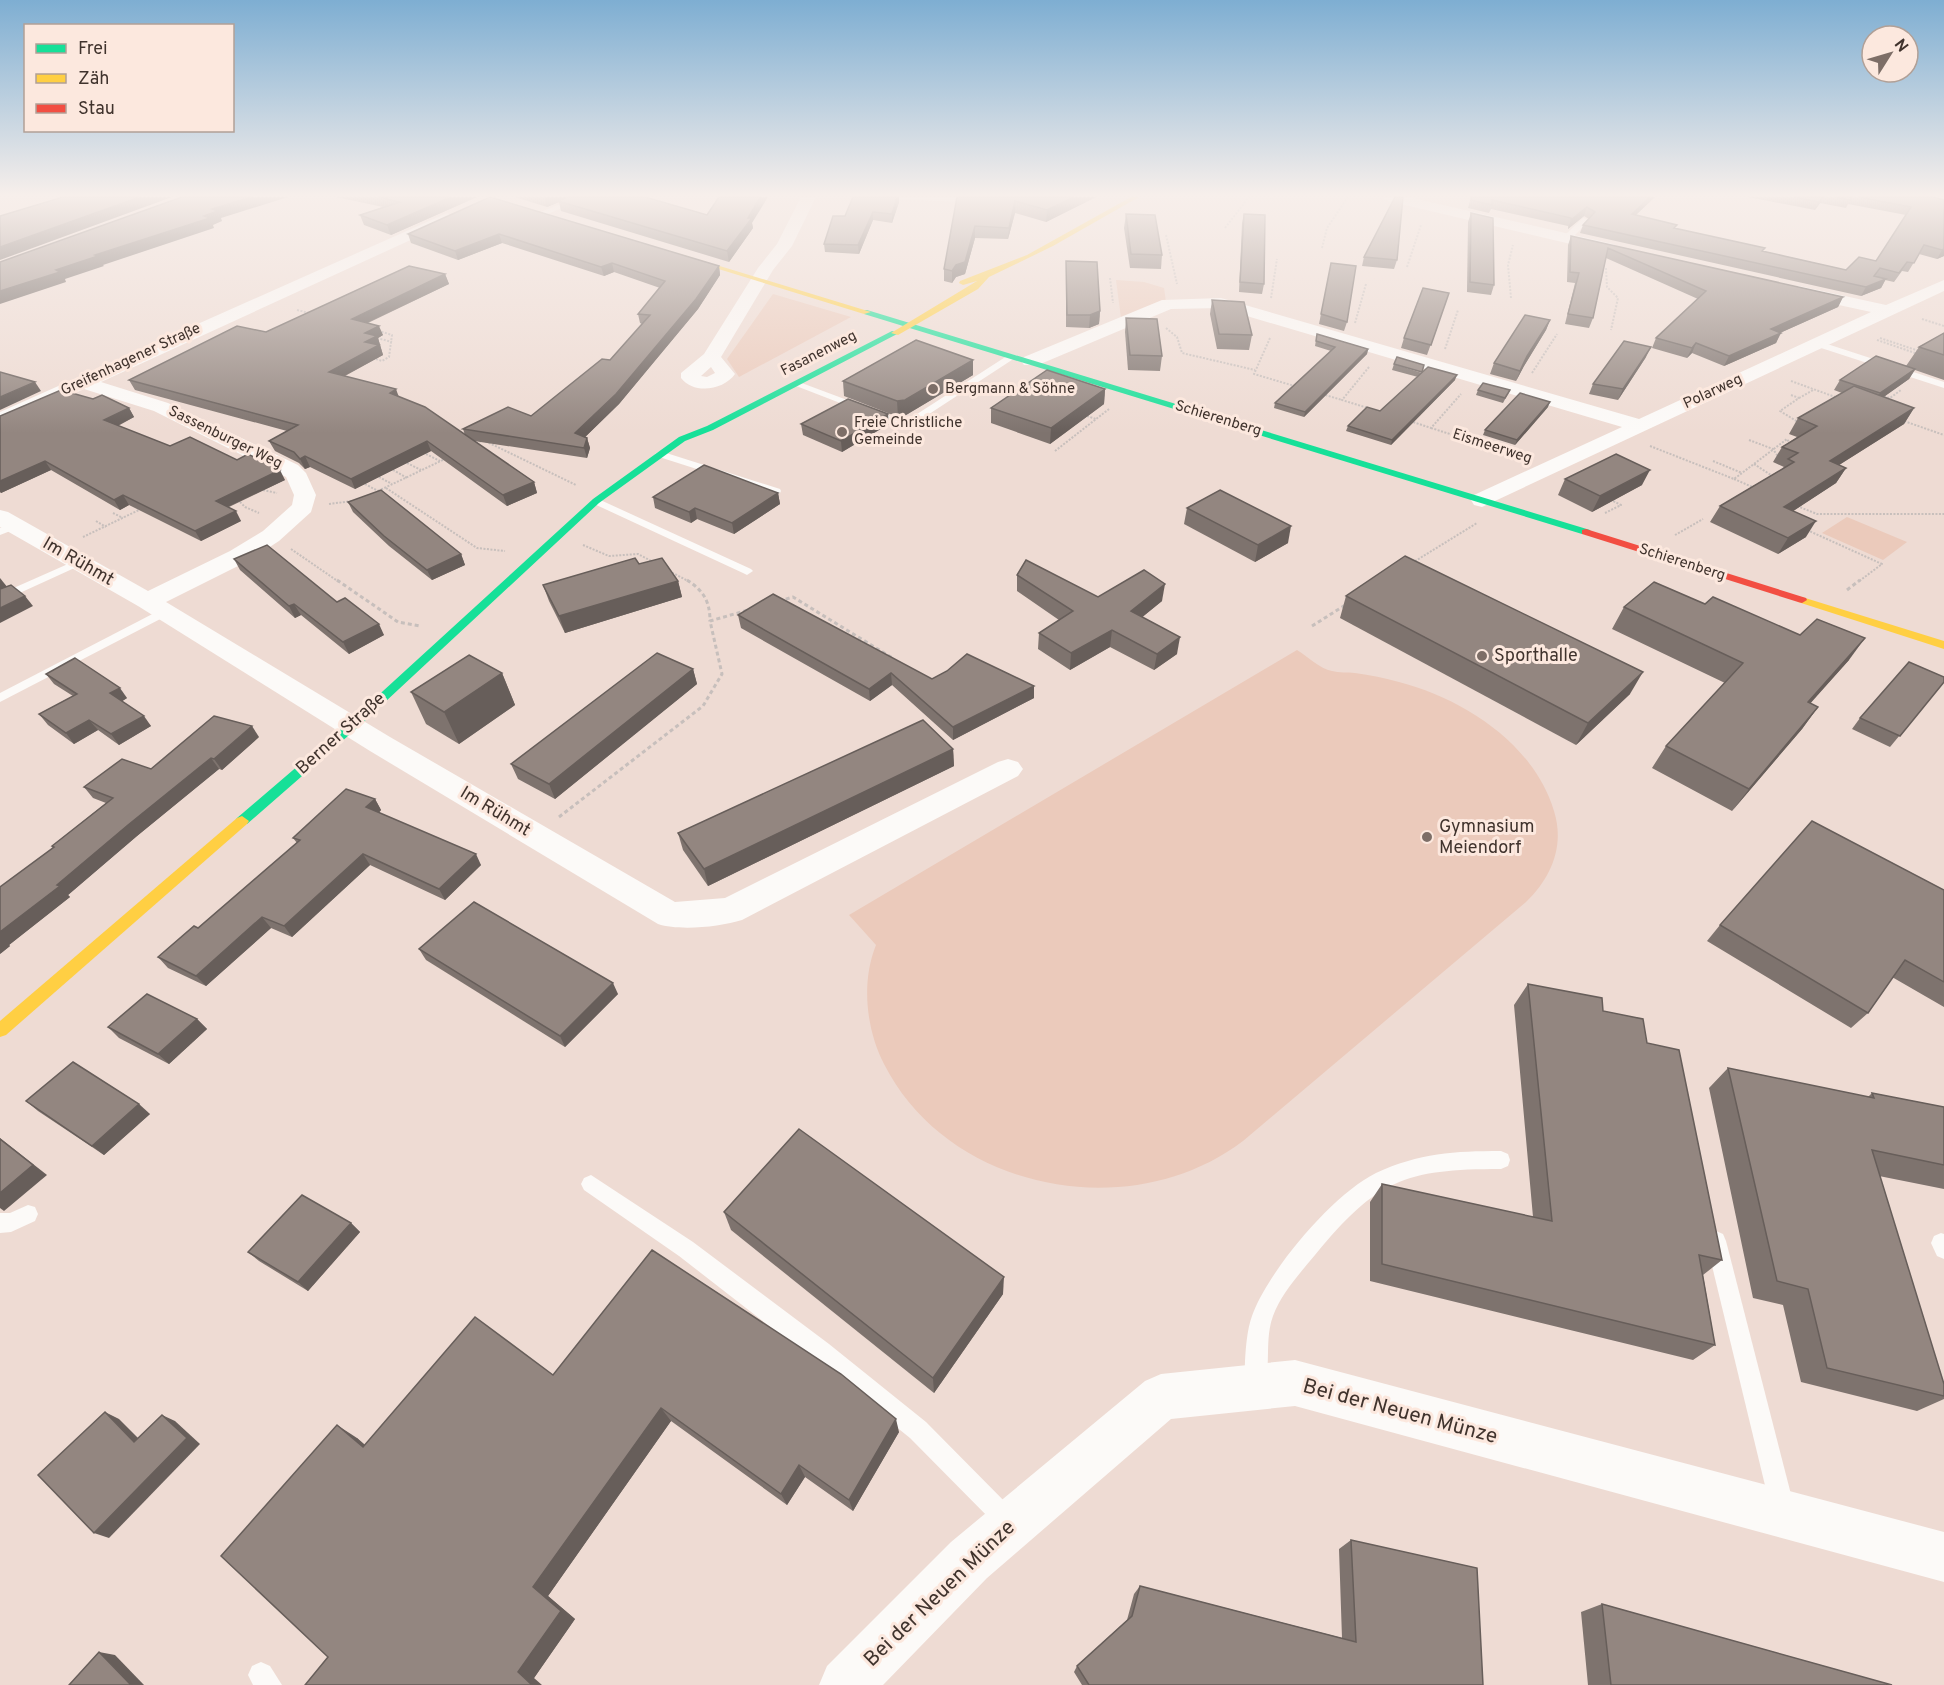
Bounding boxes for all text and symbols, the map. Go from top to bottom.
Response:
legend [24,24,234,132]
north arrow [1860,24,1920,84]
text: N [1889,36,1912,57]
text: Frei [78,38,108,61]
text: Zäh [78,68,109,91]
text: Stau [78,98,115,121]
street label: Greifenhagener Straße [58,319,204,401]
street label: Fasanenweg [778,327,860,381]
street label: Polarweg [1680,370,1746,414]
place label: Bergmann & Söhne [945,380,1075,399]
marker: Bergmann & Söhne [926,382,940,396]
street label: Schierenberg [1172,397,1264,441]
street label: Sassenburger Weg [165,402,285,474]
place label: Freie Christliche Gemeinde [854,414,962,450]
marker: Freie Christliche Gemeinde [835,425,849,439]
street label: Eismeerweg [1450,425,1534,469]
street label: Im Rühmt [38,532,118,592]
street label: Schierenberg [1636,540,1728,586]
place label: Sporthalle [1494,645,1578,668]
marker: Sporthalle [1475,649,1489,663]
street label: Berner Straße [291,688,391,780]
street label: Im Rühmt [455,782,535,842]
place label: Gymnasium Meiendorf [1439,816,1534,860]
marker: Gymnasium Meiendorf [1420,830,1434,844]
street label: Bei der Neuen Münze [1300,1373,1500,1451]
street label: Bei der Neuen Münze [859,1515,1021,1673]

